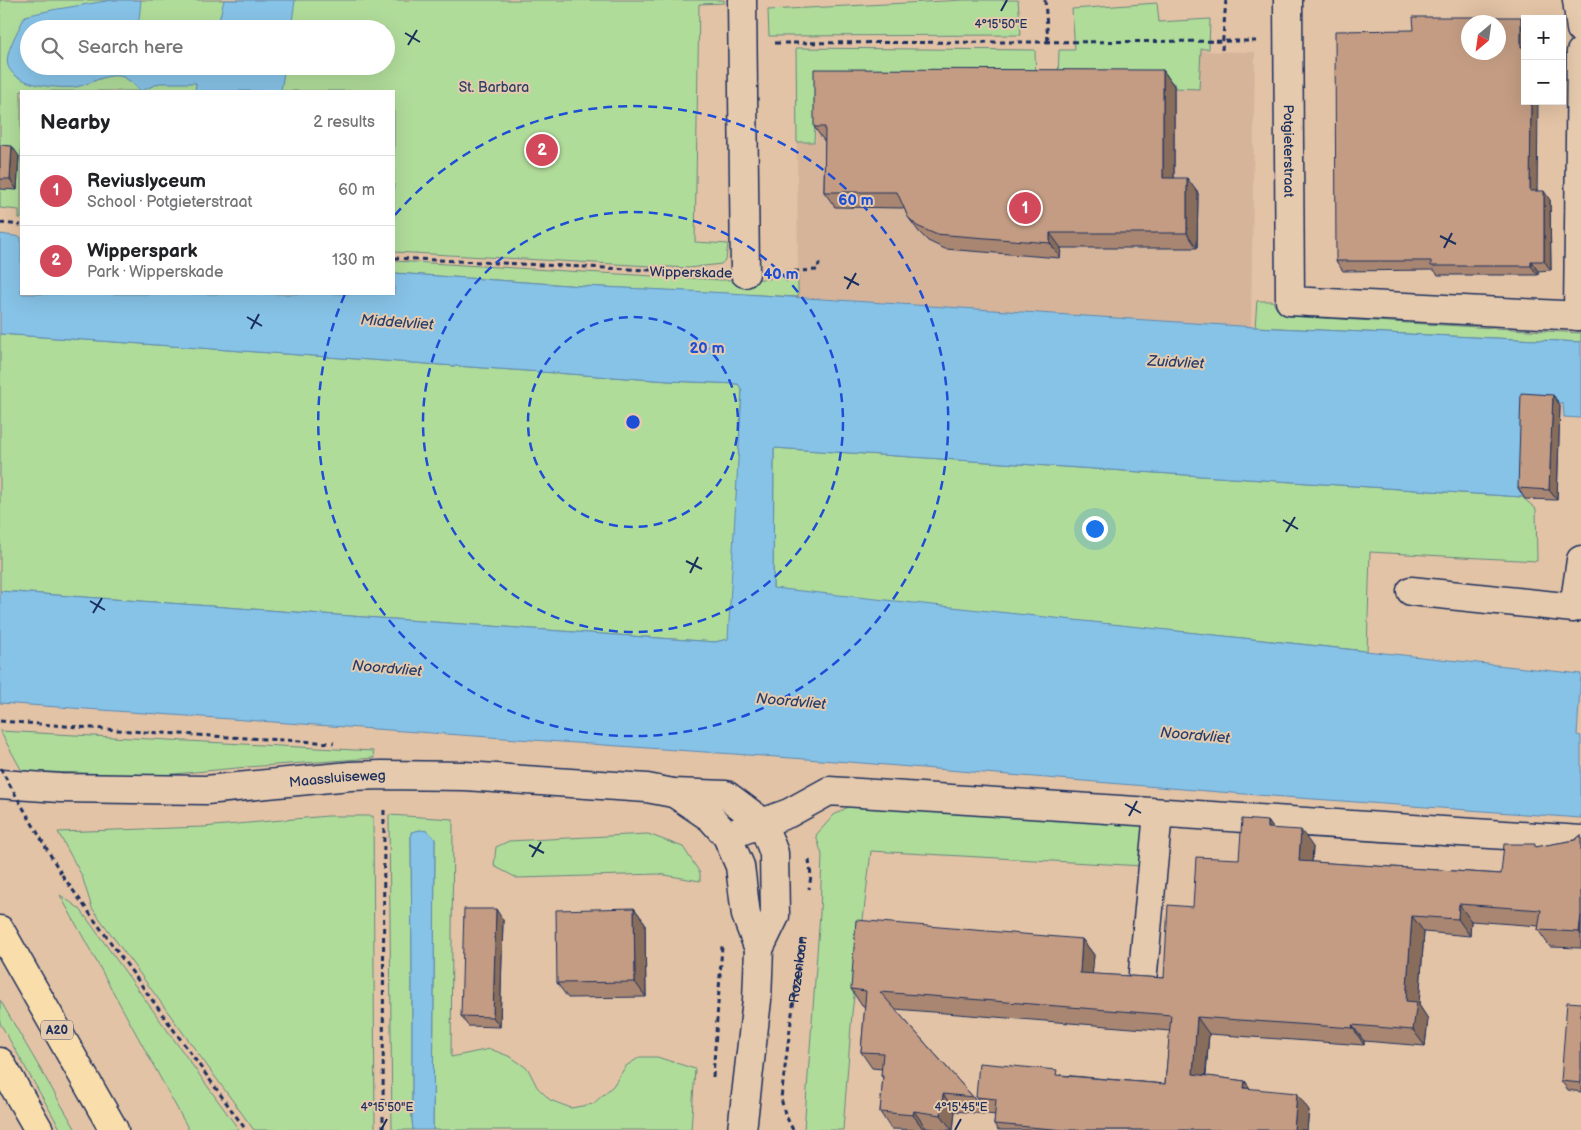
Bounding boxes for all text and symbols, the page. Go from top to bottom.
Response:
north arrow [1461,15,1506,60]
map controls [1521,15,1566,105]
button: + [1521,15,1566,60]
text: 4°15'50"E [975,17,1028,32]
search box [20,20,395,75]
icon: search [38,34,66,62]
text: Search here [78,36,183,59]
button: − [1521,60,1566,105]
park label: St. Barbara [459,79,529,96]
street label: Potgieterstraat [1280,104,1297,198]
text: Nearby [40,110,110,135]
text: 2 results [313,113,375,132]
pin: 2 [526,131,558,169]
text: Reviuslyceum [87,170,206,193]
text: 1 [53,181,59,200]
text: 60 m [338,181,375,200]
pin: 1 [1009,189,1041,227]
text: 60 m [838,191,874,210]
text: School · Potgieterstraat [87,193,252,212]
text: Wipperspark [87,240,198,263]
text: 2 [51,251,61,270]
text: 130 m [332,251,375,270]
text: Park · Wipperskade [87,263,223,282]
street label: Wipperskade [649,263,733,282]
text: 40 m [763,265,799,284]
water label: Middelvliet [360,310,434,335]
text: 20 m [690,339,725,358]
water label: Zuidvliet [1146,351,1205,373]
centre of rings [624,413,642,431]
your location [1082,516,1108,542]
water label: Noordvliet [351,656,423,681]
water label: Noordvliet [755,689,827,714]
water label: Noordvliet [1159,723,1231,748]
street label: Maassluiseweg [288,767,386,791]
street label: Rozenlaan [785,935,811,1004]
road number: A20 [41,1020,73,1040]
text: 4°15'50"E [361,1100,414,1115]
text: 4°15'45"E [934,1100,988,1115]

